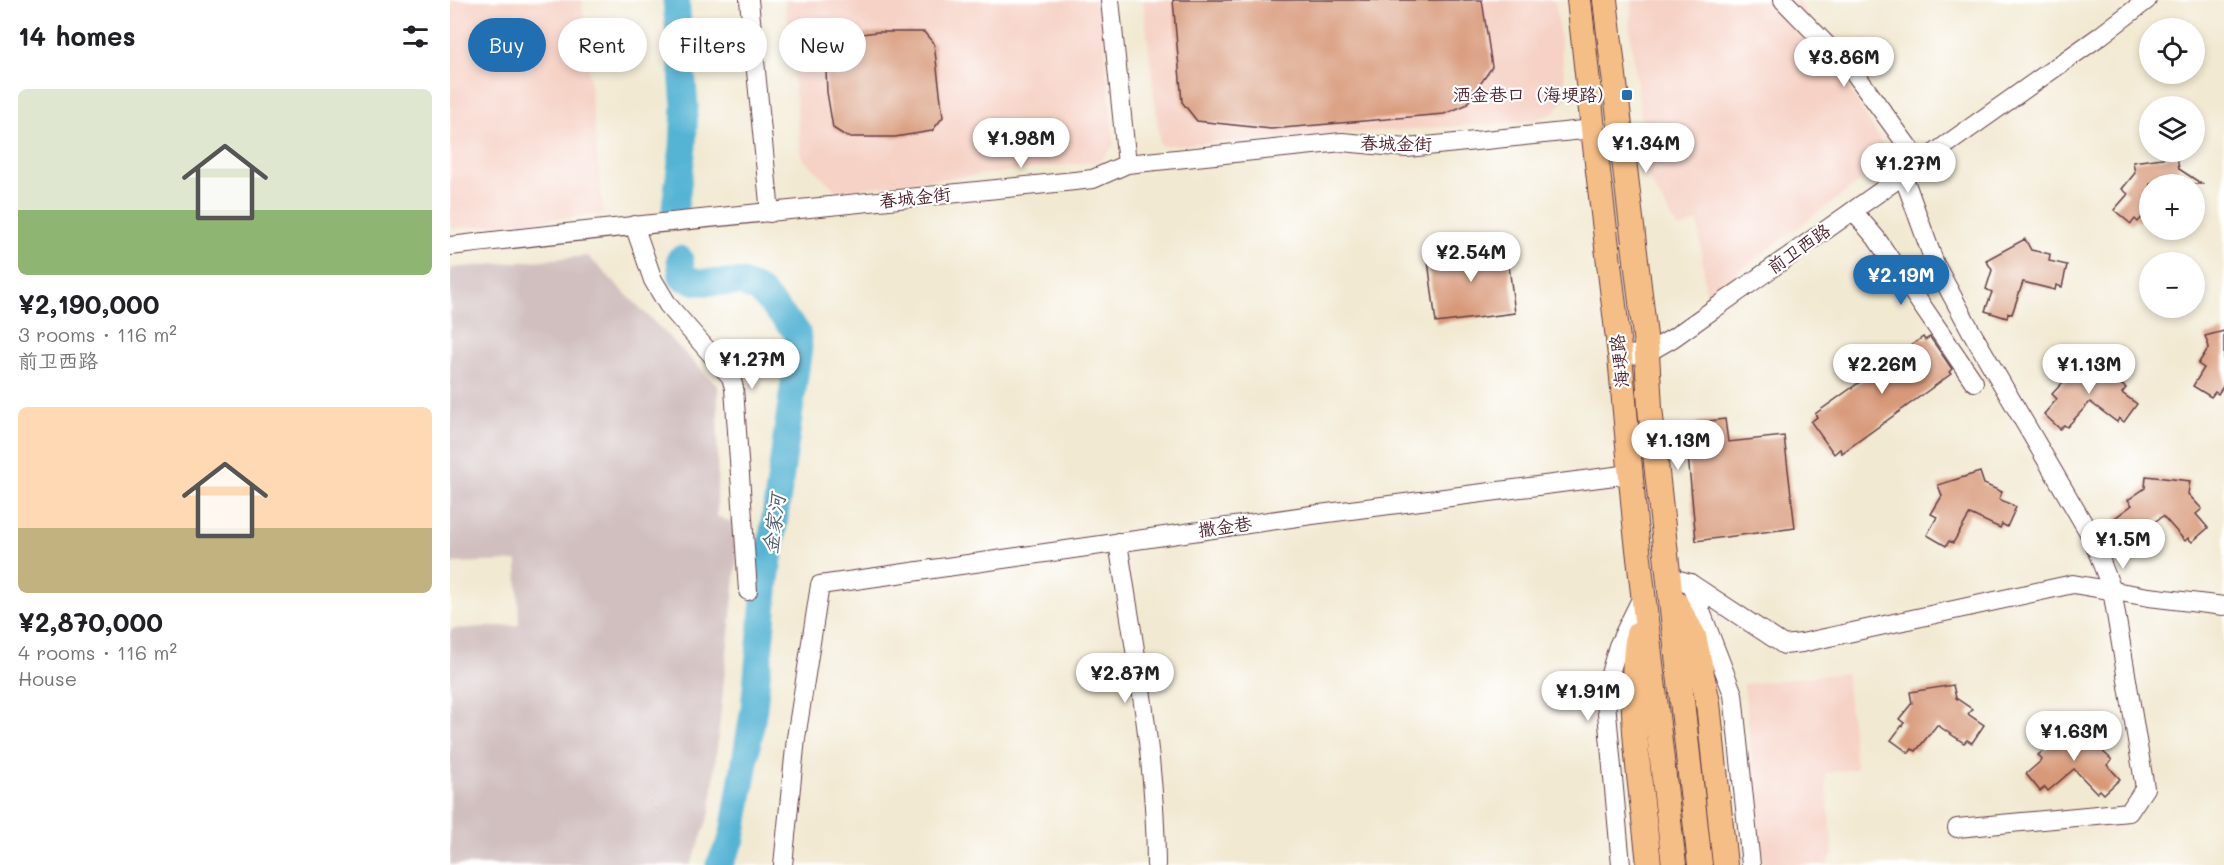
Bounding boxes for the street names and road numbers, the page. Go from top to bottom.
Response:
street label: 春城金街 [1360,130,1432,156]
street label: 春城金街 [878,181,952,213]
street label: 前卫西路 [1762,218,1835,279]
street label: 海埂路 [1604,333,1634,389]
street label: 撒金巷 [1196,510,1253,542]

